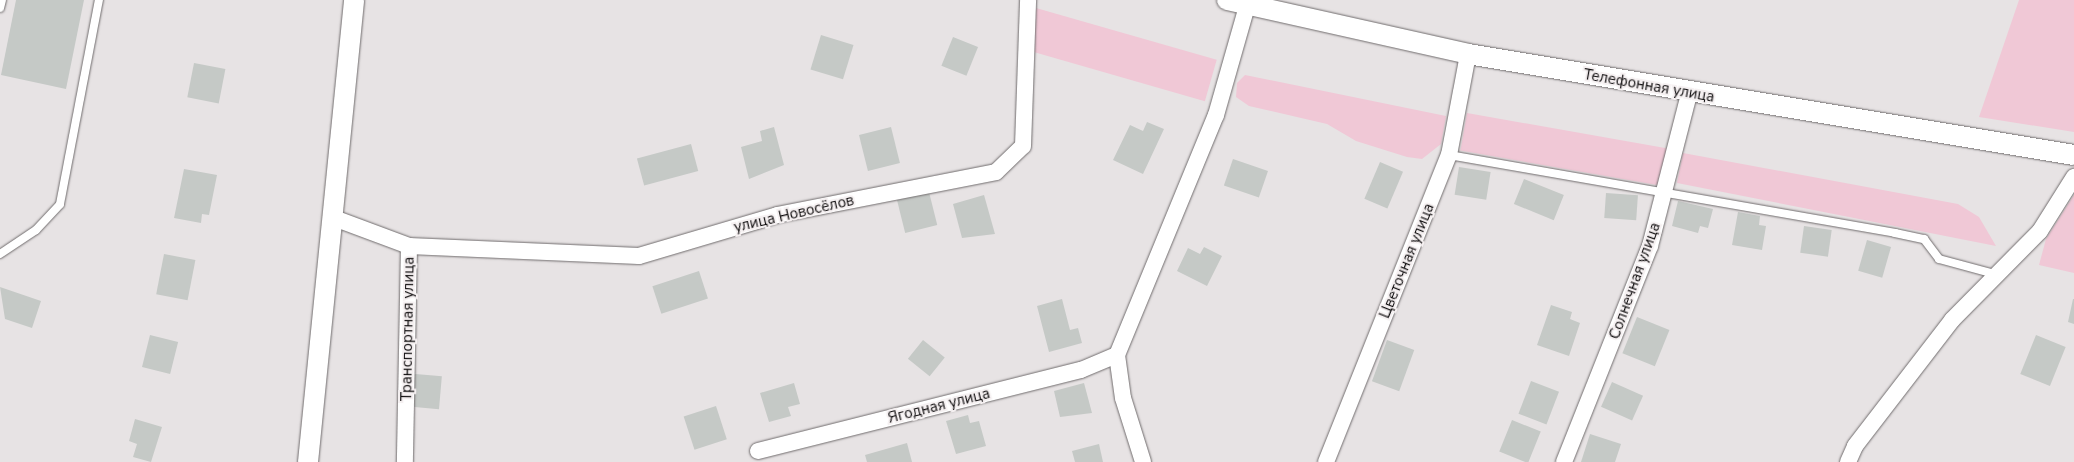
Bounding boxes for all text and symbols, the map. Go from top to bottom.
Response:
street label: Телефонная улица [1582,66,1716,106]
street label: улица Новосёлов [732,191,856,237]
street label: Цветочная улица [1376,201,1438,321]
street label: Солнечная улица [1606,220,1664,342]
street label: Транспортная улица [398,257,418,401]
street label: Ягодная улица [886,385,992,427]

